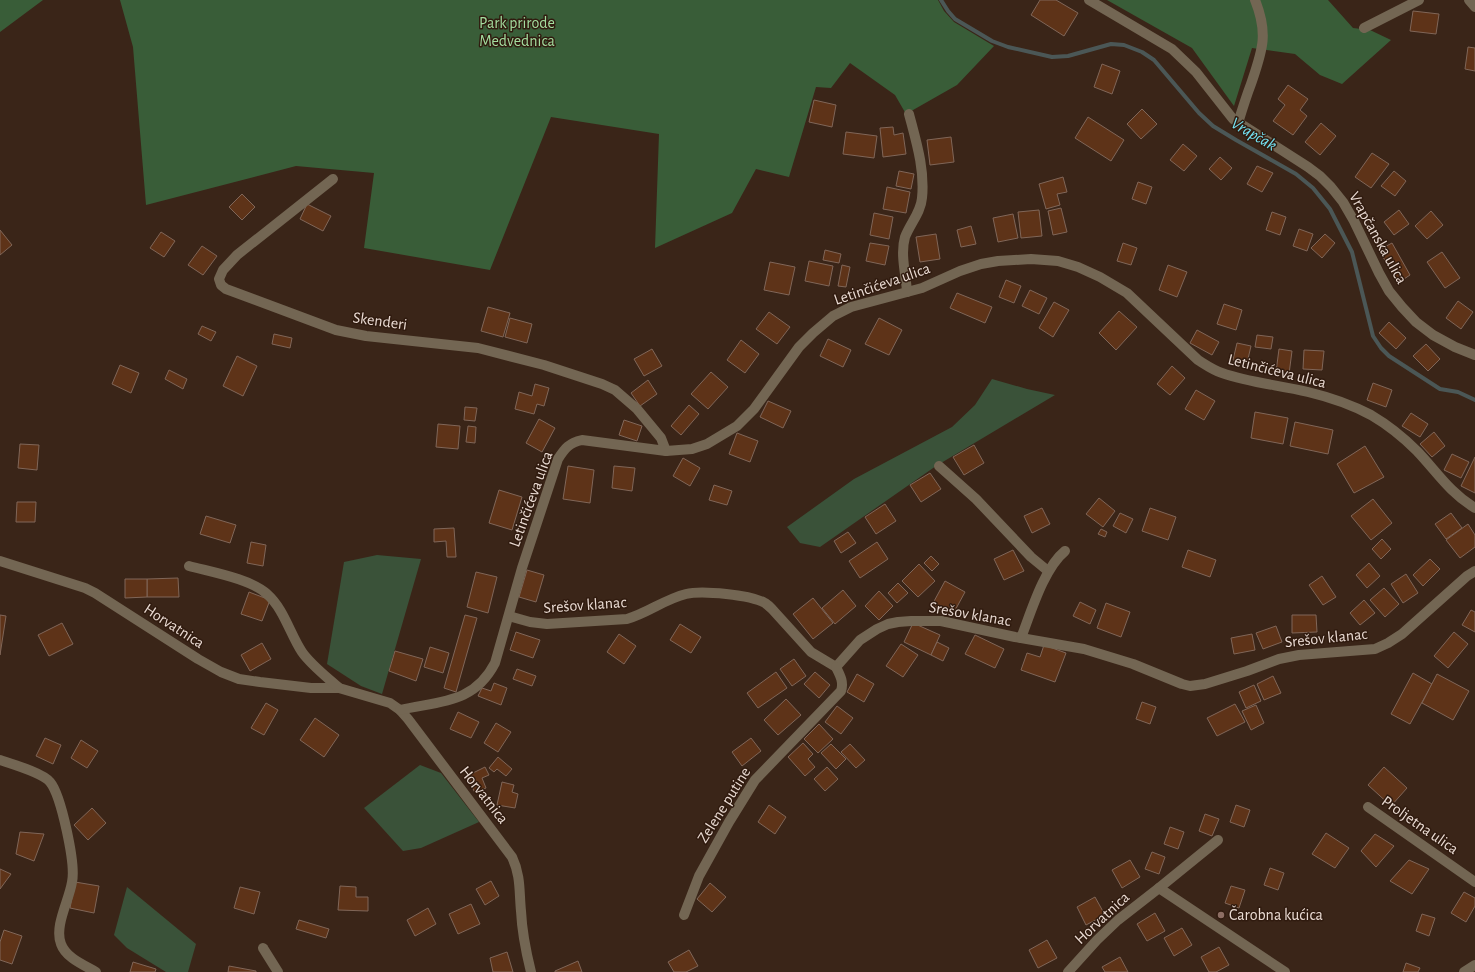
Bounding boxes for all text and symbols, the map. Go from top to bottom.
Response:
park label: Park prirode Medvednica [479,15,555,49]
water label: Vrapčak [1228,114,1280,155]
street label: Vrapčanska ulica [1346,189,1410,287]
street label: Letinčićeva ulica [832,260,932,308]
street label: Skenderi [352,309,408,333]
street label: Letinčićeva ulica [1226,351,1328,391]
street label: Letinčićeva ulica [506,449,556,549]
street label: Srešov klanac [543,594,627,616]
street label: Srešov klanac [928,599,1012,629]
street label: Horvatnica [141,601,207,651]
street label: Srešov klanac [1284,626,1368,650]
street label: Horvatnica [457,763,511,827]
street label: Zelene putine [694,764,754,846]
street label: Proljetna ulica [1378,793,1461,858]
street label: Horvatnica [1072,889,1132,947]
place label: Čarobna kućica [1229,905,1323,923]
marker: Čarobna kućica [1216,910,1226,920]

